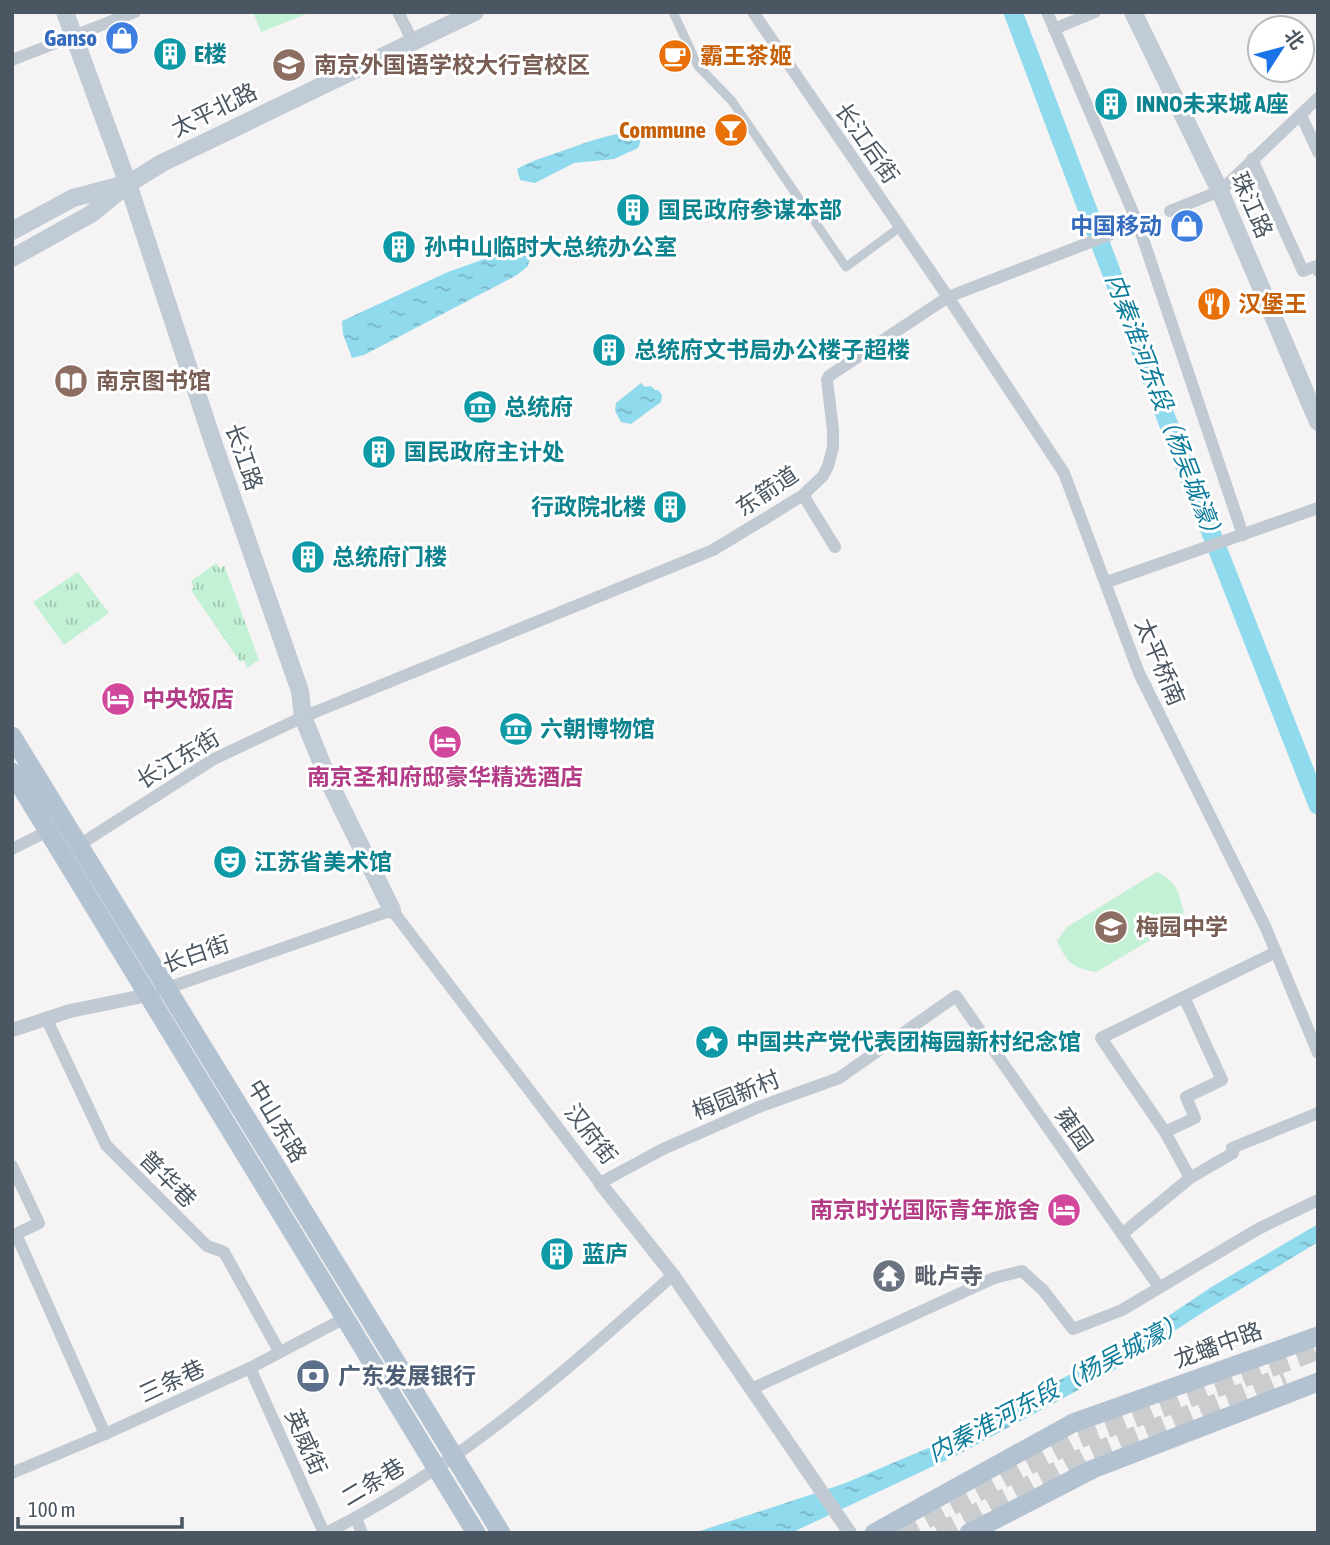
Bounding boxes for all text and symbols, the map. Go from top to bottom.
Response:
north arrow [1246,14,1316,84]
shop icon: Ganso [103,19,141,57]
place label: Ganso [44,25,97,51]
text: 北 [1280,25,1309,53]
building icon: E楼 [151,35,189,73]
cafe icon: 霸王茶姬 [656,37,694,75]
place label: E楼 [194,41,227,67]
place label: 霸王茶姬 [700,43,792,69]
school or university icon: 南京外国语学校大行宫校区 [270,46,308,84]
place label: 南京外国语学校大行宫校区 [314,52,590,78]
street label: 太平北路 [167,78,261,142]
building icon: INNO未来城 A座 [1092,85,1130,123]
place label: INNO未来城 A座 [1136,91,1289,117]
street label: 长江后街 [830,98,904,188]
bar icon: Commune [712,111,750,149]
place label: Commune [619,117,706,143]
street label: 珠江路 [1226,168,1278,242]
building icon: 国民政府参谋本部 [614,191,652,229]
place label: 国民政府参谋本部 [658,197,842,223]
shop icon: 中国移动 [1168,207,1206,245]
place label: 中国移动 [1070,213,1162,239]
building icon: 孙中山临时大总统办公室 [380,228,418,266]
place label: 孙中山临时大总统办公室 [424,234,677,260]
water label: 内秦淮河东段（杨吴城濠） [1101,270,1229,548]
restaurant icon: 汉堡王 [1195,285,1233,323]
place label: 汉堡王 [1238,291,1307,317]
building icon: 总统府文书局办公楼子超楼 [590,331,628,369]
place label: 总统府文书局办公楼子超楼 [634,337,910,363]
library icon: 南京图书馆 [52,362,90,400]
place label: 南京图书馆 [96,368,211,394]
museum icon: 总统府 [461,388,499,426]
place label: 总统府 [504,394,573,420]
street label: 长江路 [220,420,268,494]
building icon: 国民政府主计处 [360,433,398,471]
place label: 国民政府主计处 [404,439,565,465]
street label: 东箭道 [731,461,803,521]
building icon: 行政院北楼 [651,488,689,526]
place label: 行政院北楼 [531,494,646,520]
building icon: 总统府门楼 [289,538,327,576]
place label: 总统府门楼 [332,544,447,570]
street label: 太平桥南 [1130,615,1190,709]
hotel icon: 中央饭店 [99,680,137,718]
place label: 中央饭店 [142,686,234,712]
museum icon: 六朝博物馆 [497,710,535,748]
place label: 六朝博物馆 [540,716,655,742]
hotel icon: 南京圣和府邸豪华精选酒店 [426,723,464,761]
street label: 长江东街 [132,724,224,794]
place label: 南京圣和府邸豪华精选酒店 [307,764,583,790]
theatre icon: 江苏省美术馆 [211,843,249,881]
place label: 江苏省美术馆 [254,849,392,875]
school or university icon: 梅园中学 [1092,908,1130,946]
place label: 梅园中学 [1136,914,1228,940]
street label: 长白街 [159,930,233,978]
place icon: 中国共产党代表团梅园新村纪念馆 [693,1023,731,1061]
place label: 中国共产党代表团梅园新村纪念馆 [736,1029,1081,1055]
street label: 梅园新村 [688,1066,784,1124]
street label: 中山东路 [242,1075,312,1167]
street label: 汉府街 [560,1099,622,1169]
street label: 雍园 [1050,1103,1098,1155]
street label: 普华巷 [134,1145,202,1213]
hotel icon: 南京时光国际青年旅舍 [1045,1191,1083,1229]
place label: 南京时光国际青年旅舍 [810,1197,1040,1223]
building icon: 蓝庐 [538,1235,576,1273]
place label: 蓝庐 [582,1241,628,1267]
temple icon: 毗卢寺 [870,1257,908,1295]
place label: 毗卢寺 [914,1263,983,1289]
water label: 内秦淮河东段（杨吴城濠） [924,1307,1190,1467]
street label: 龙蟠中路 [1170,1317,1266,1373]
street label: 三条巷 [135,1355,209,1407]
bank icon: 广东发展银行 [294,1357,332,1395]
place label: 广东发展银行 [338,1363,476,1389]
street label: 英威街 [280,1405,332,1479]
street label: 二条巷 [337,1453,409,1511]
scale bar [18,1486,182,1530]
text: 100 m [28,1497,76,1521]

